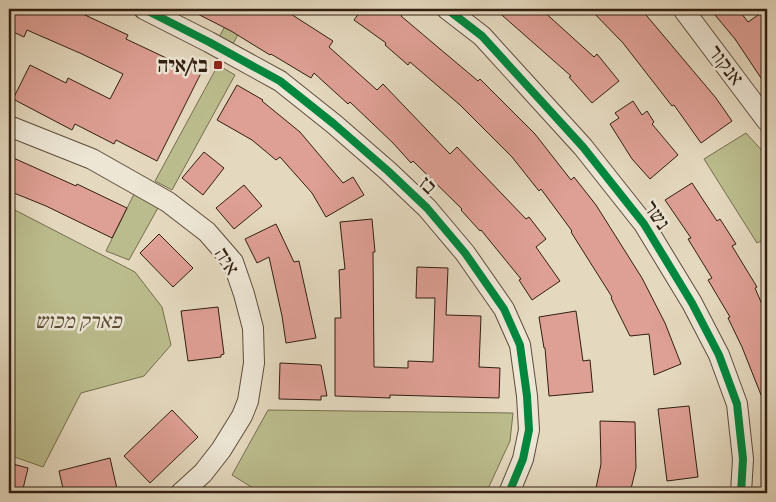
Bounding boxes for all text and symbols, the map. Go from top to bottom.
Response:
street label: אנקור [702,40,750,91]
place label: בז/איה [157,52,208,79]
marker: בז/איה [212,59,224,71]
street label: בז [413,170,443,200]
street label: נשר [637,195,676,235]
street label: איה [208,242,245,280]
park label: פארק מכוש [35,308,123,335]

